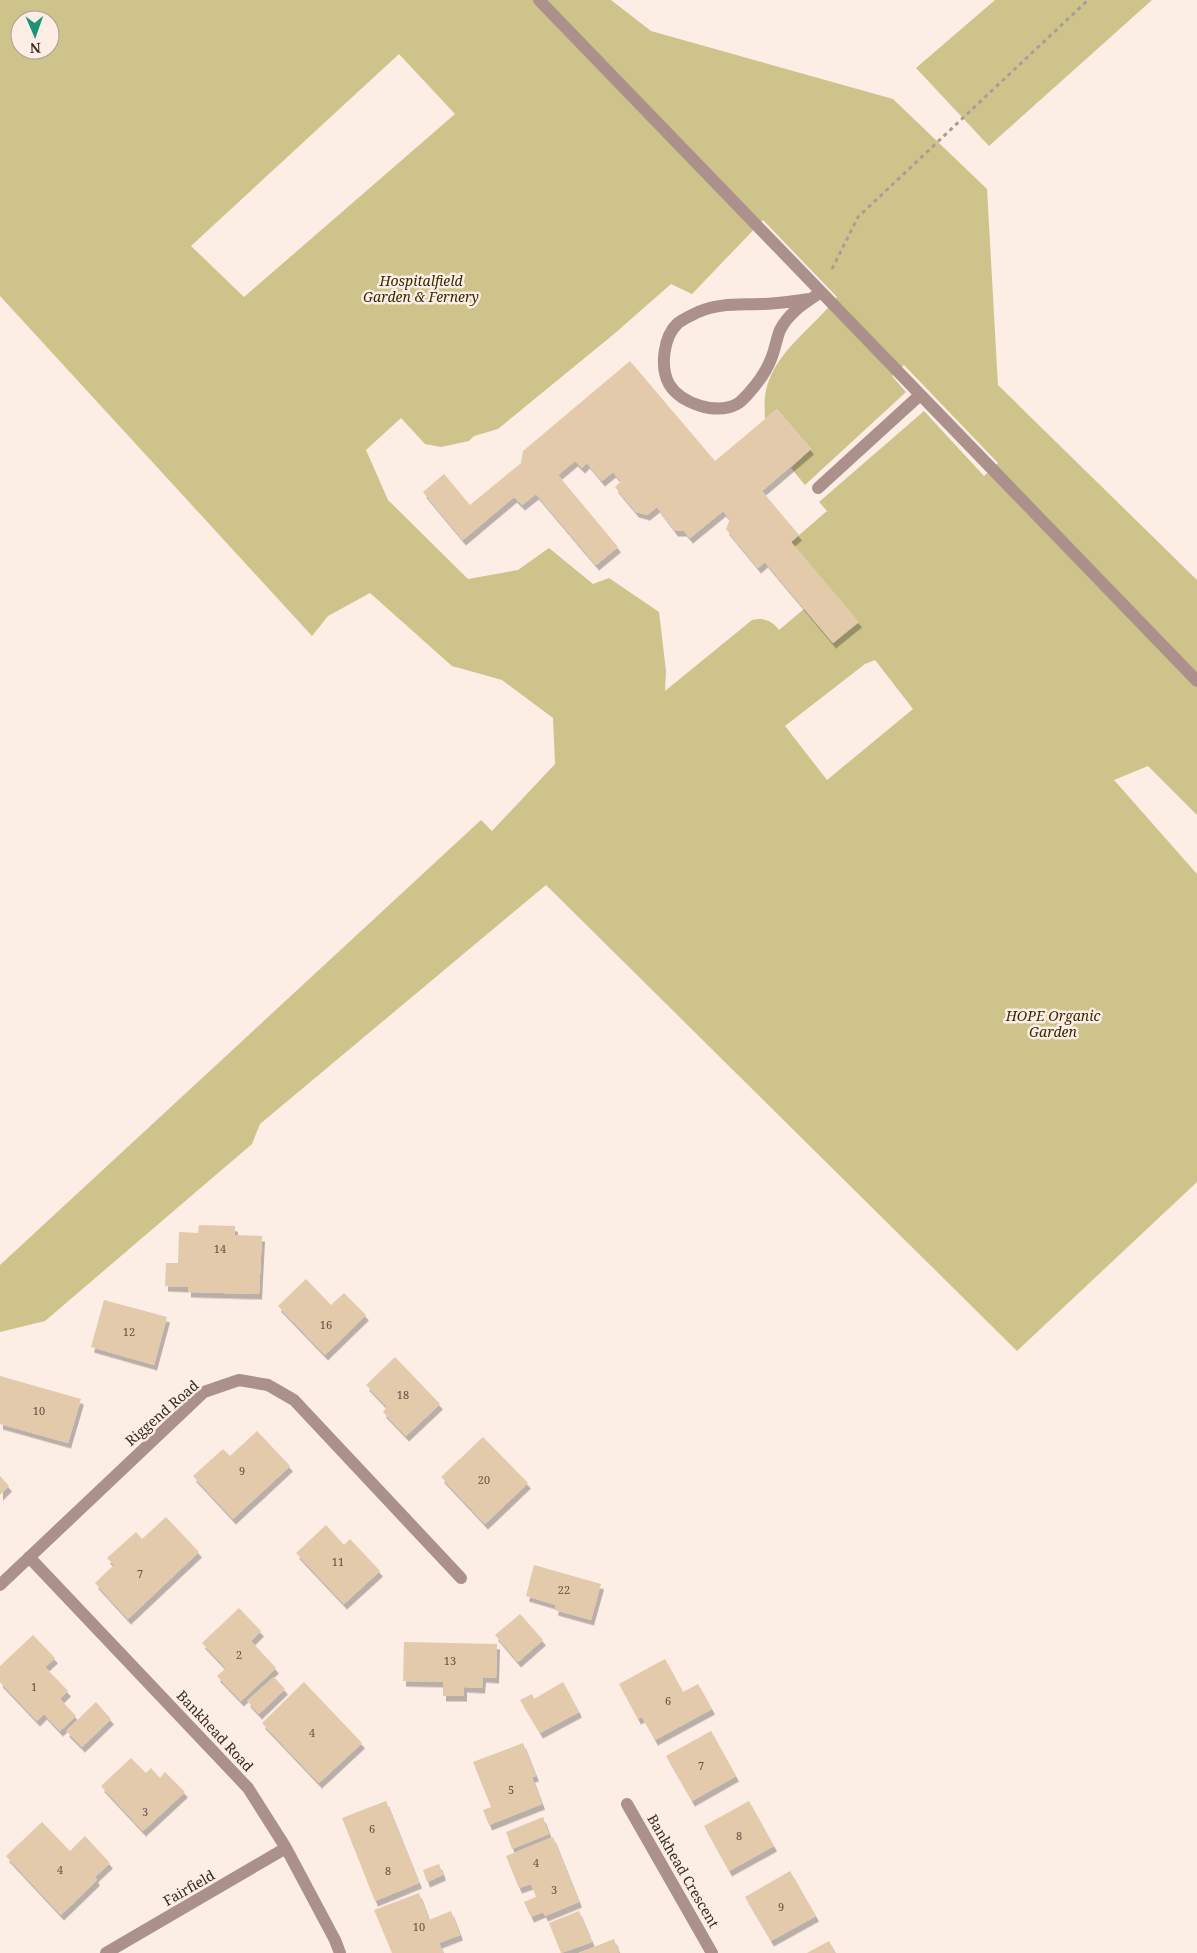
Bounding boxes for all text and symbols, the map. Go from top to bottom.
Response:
north arrow [10,10,60,60]
text: N [30,39,41,58]
park label: Hospitalfield Garden & Fernery [363,271,479,306]
park label: HOPE Organic Garden [1005,1006,1100,1041]
house number: 14 [214,1241,226,1256]
house number: 16 [320,1317,332,1332]
house number: 12 [123,1324,135,1339]
street label: Riggend Road [121,1375,203,1450]
house number: 18 [397,1387,409,1402]
house number: 10 [33,1403,45,1418]
house number: 9 [239,1463,245,1478]
house number: 20 [478,1472,490,1487]
house number: 11 [332,1554,344,1569]
house number: 7 [137,1566,143,1581]
house number: 22 [558,1582,570,1597]
house number: 2 [236,1647,242,1662]
house number: 13 [444,1653,456,1668]
house number: 1 [31,1679,37,1694]
street label: Bankhead Road [173,1686,258,1776]
house number: 6 [665,1693,671,1708]
house number: 4 [309,1725,315,1740]
house number: 7 [698,1758,704,1773]
house number: 5 [508,1782,514,1797]
house number: 3 [142,1804,148,1819]
street label: Bankhead Crescent [643,1811,724,1931]
house number: 6 [369,1821,375,1836]
house number: 8 [736,1828,742,1843]
house number: 4 [533,1855,539,1870]
house number: 4 [57,1862,63,1877]
house number: 8 [385,1863,391,1878]
street label: Fairfield [160,1865,218,1910]
house number: 3 [551,1882,557,1897]
house number: 9 [778,1899,784,1914]
house number: 10 [413,1919,425,1934]

